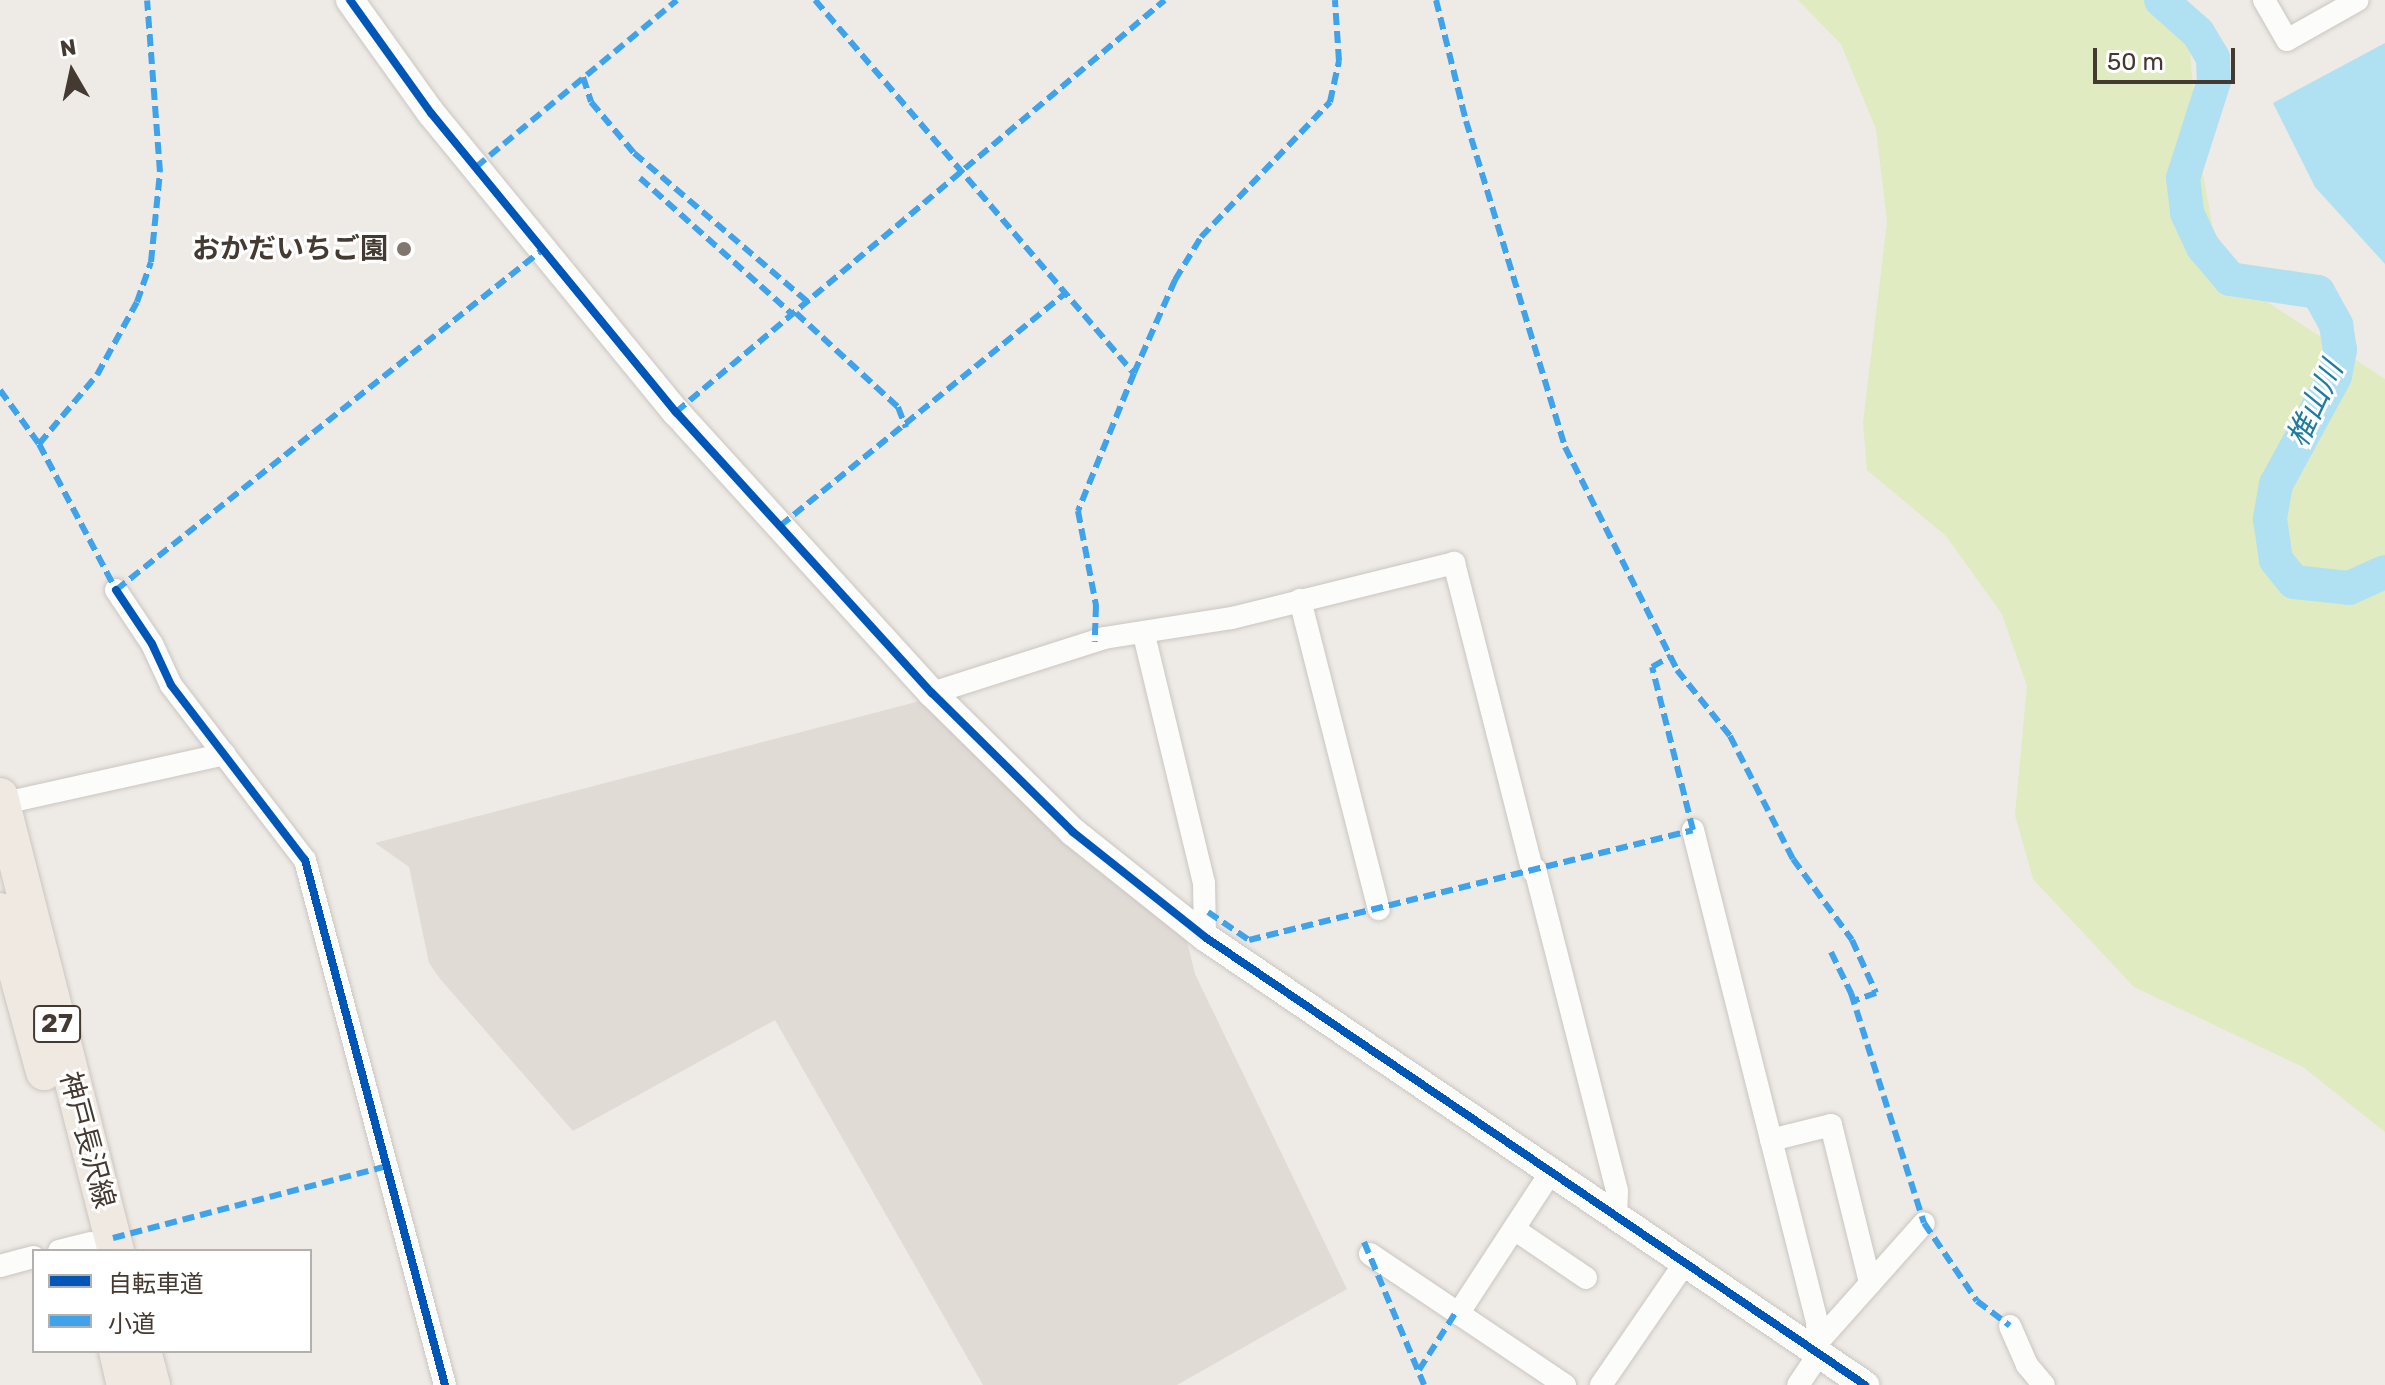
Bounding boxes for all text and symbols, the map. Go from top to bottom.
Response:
north arrow [32,32,112,112]
scale bar [2097,32,2239,82]
text: N [58,33,78,62]
text: 50 m [2107,48,2164,76]
place label: おかだいちご園 [192,232,388,266]
marker: おかだいちご園 [395,240,413,258]
water label: 椎山川 [2280,356,2350,452]
road number: 27 [33,1002,81,1046]
street label: 神戸長沢線 [53,1068,121,1212]
legend [32,1249,312,1353]
text: 自転車道 [108,1270,204,1298]
text: 小道 [108,1310,156,1338]

